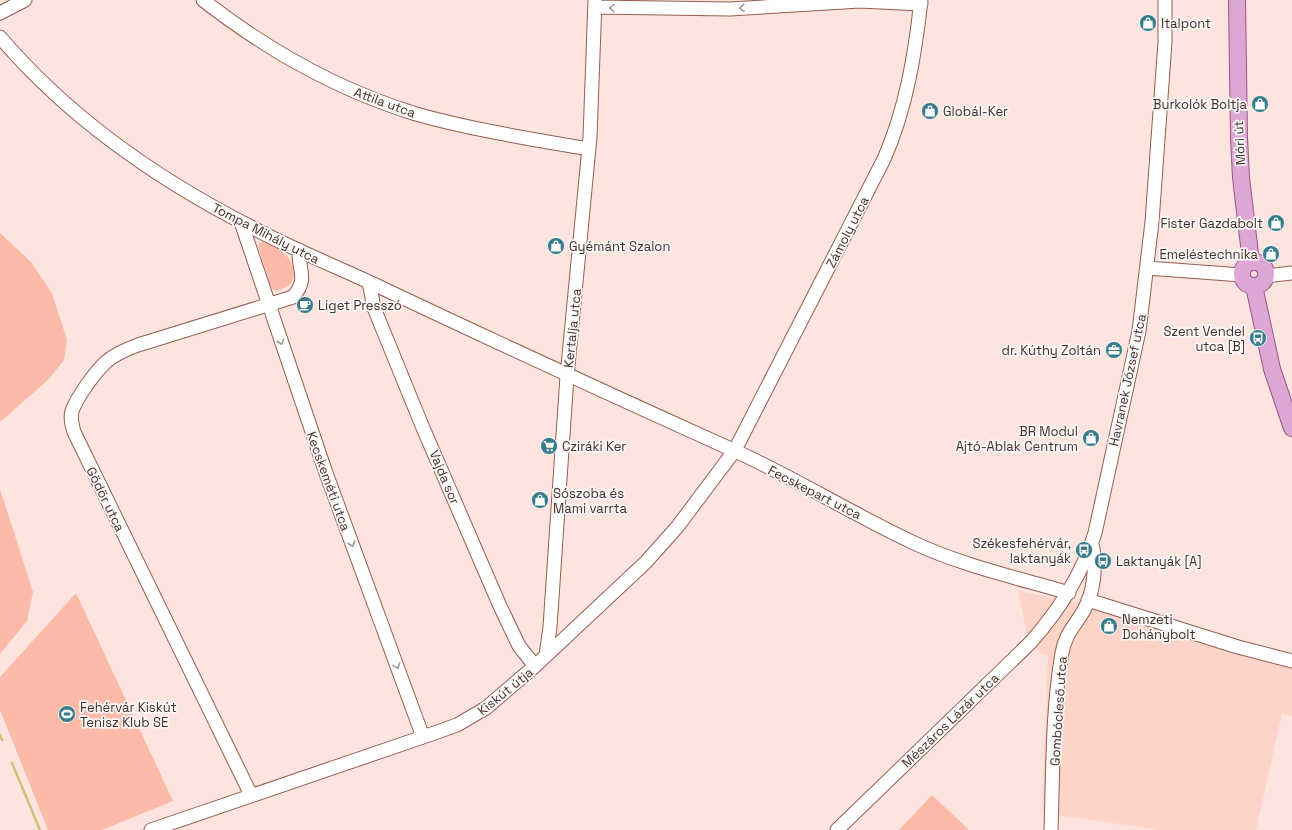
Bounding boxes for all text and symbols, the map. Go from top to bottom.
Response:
one-way arrow [609,4,615,12]
one-way arrow [739,4,745,13]
shop icon: Italpont [1138,13,1158,33]
place label: Italpont [1161,15,1211,32]
street label: Attila utca [352,83,419,122]
shop icon: Burkolók Boltja [1250,94,1270,114]
place label: Burkolók Boltja [1153,96,1248,113]
shop icon: Globál-Ker [920,101,940,121]
place label: Globál-Ker [943,103,1008,120]
street label: Móri út [1230,120,1249,166]
street label: Zámoly utca [822,193,873,271]
street label: Tompa Mihály utca [209,199,323,268]
shop icon: Fister Gazdabolt [1266,213,1286,233]
place label: Fister Gazdabolt [1160,215,1263,232]
shop icon: Gyémánt Szalon [546,236,566,256]
place label: Gyémánt Szalon [569,238,670,255]
shop icon: Emeléstechnika [1261,244,1281,264]
place label: Emeléstechnika [1160,246,1259,263]
street label: Kertalja utca [560,287,585,369]
cafe icon: Liget Presszó [295,295,315,315]
place label: Liget Presszó [318,297,402,314]
street label: Havranek József utca [1105,312,1150,448]
place label: Szent Vendel utca [B] [1163,323,1245,355]
bus stop icon: Szent Vendel utca [B] [1248,328,1268,348]
one-way arrow [277,339,285,346]
office icon: dr. Kúthy Zoltán [1104,340,1124,360]
place label: dr. Kúthy Zoltán [1002,342,1101,359]
place label: BR Modul Ajtó-Ablak Centrum [956,423,1078,455]
shop icon: BR Modul Ajtó-Ablak Centrum [1081,428,1101,448]
street label: Kecskeméti utca [303,429,355,534]
supermarket icon: Cziráki Ker [539,436,559,456]
place label: Cziráki Ker [562,438,626,455]
street label: Vajda sor [426,448,464,507]
street label: Fecskepart utca [765,462,865,524]
street label: Gödör utca [83,464,129,535]
place label: Sószoba és Mami varrta [553,485,627,517]
shop icon: Sószoba és Mami varrta [530,490,550,510]
place label: Székesfehérvár, laktanyák [972,535,1071,567]
bus stop icon: Székesfehérvár, laktanyák [1074,540,1094,560]
one-way arrow [347,541,355,548]
bus stop icon: Laktanyák [A] [1093,551,1113,571]
place label: Laktanyák [A] [1116,553,1202,570]
place label: Nemzeti Dohánybolt [1122,611,1196,643]
shop icon: Nemzeti Dohánybolt [1099,616,1119,636]
street label: Gombócleső utca [1046,655,1071,767]
one-way arrow [393,662,401,669]
street label: Kiskút útja [474,663,537,719]
street label: Mészáros Lázár utca [898,669,1003,771]
place label: Fehérvár Kiskút Tenisz Klub SE [80,699,177,731]
sports icon: Fehérvár Kiskút Tenisz Klub SE [57,704,77,724]

